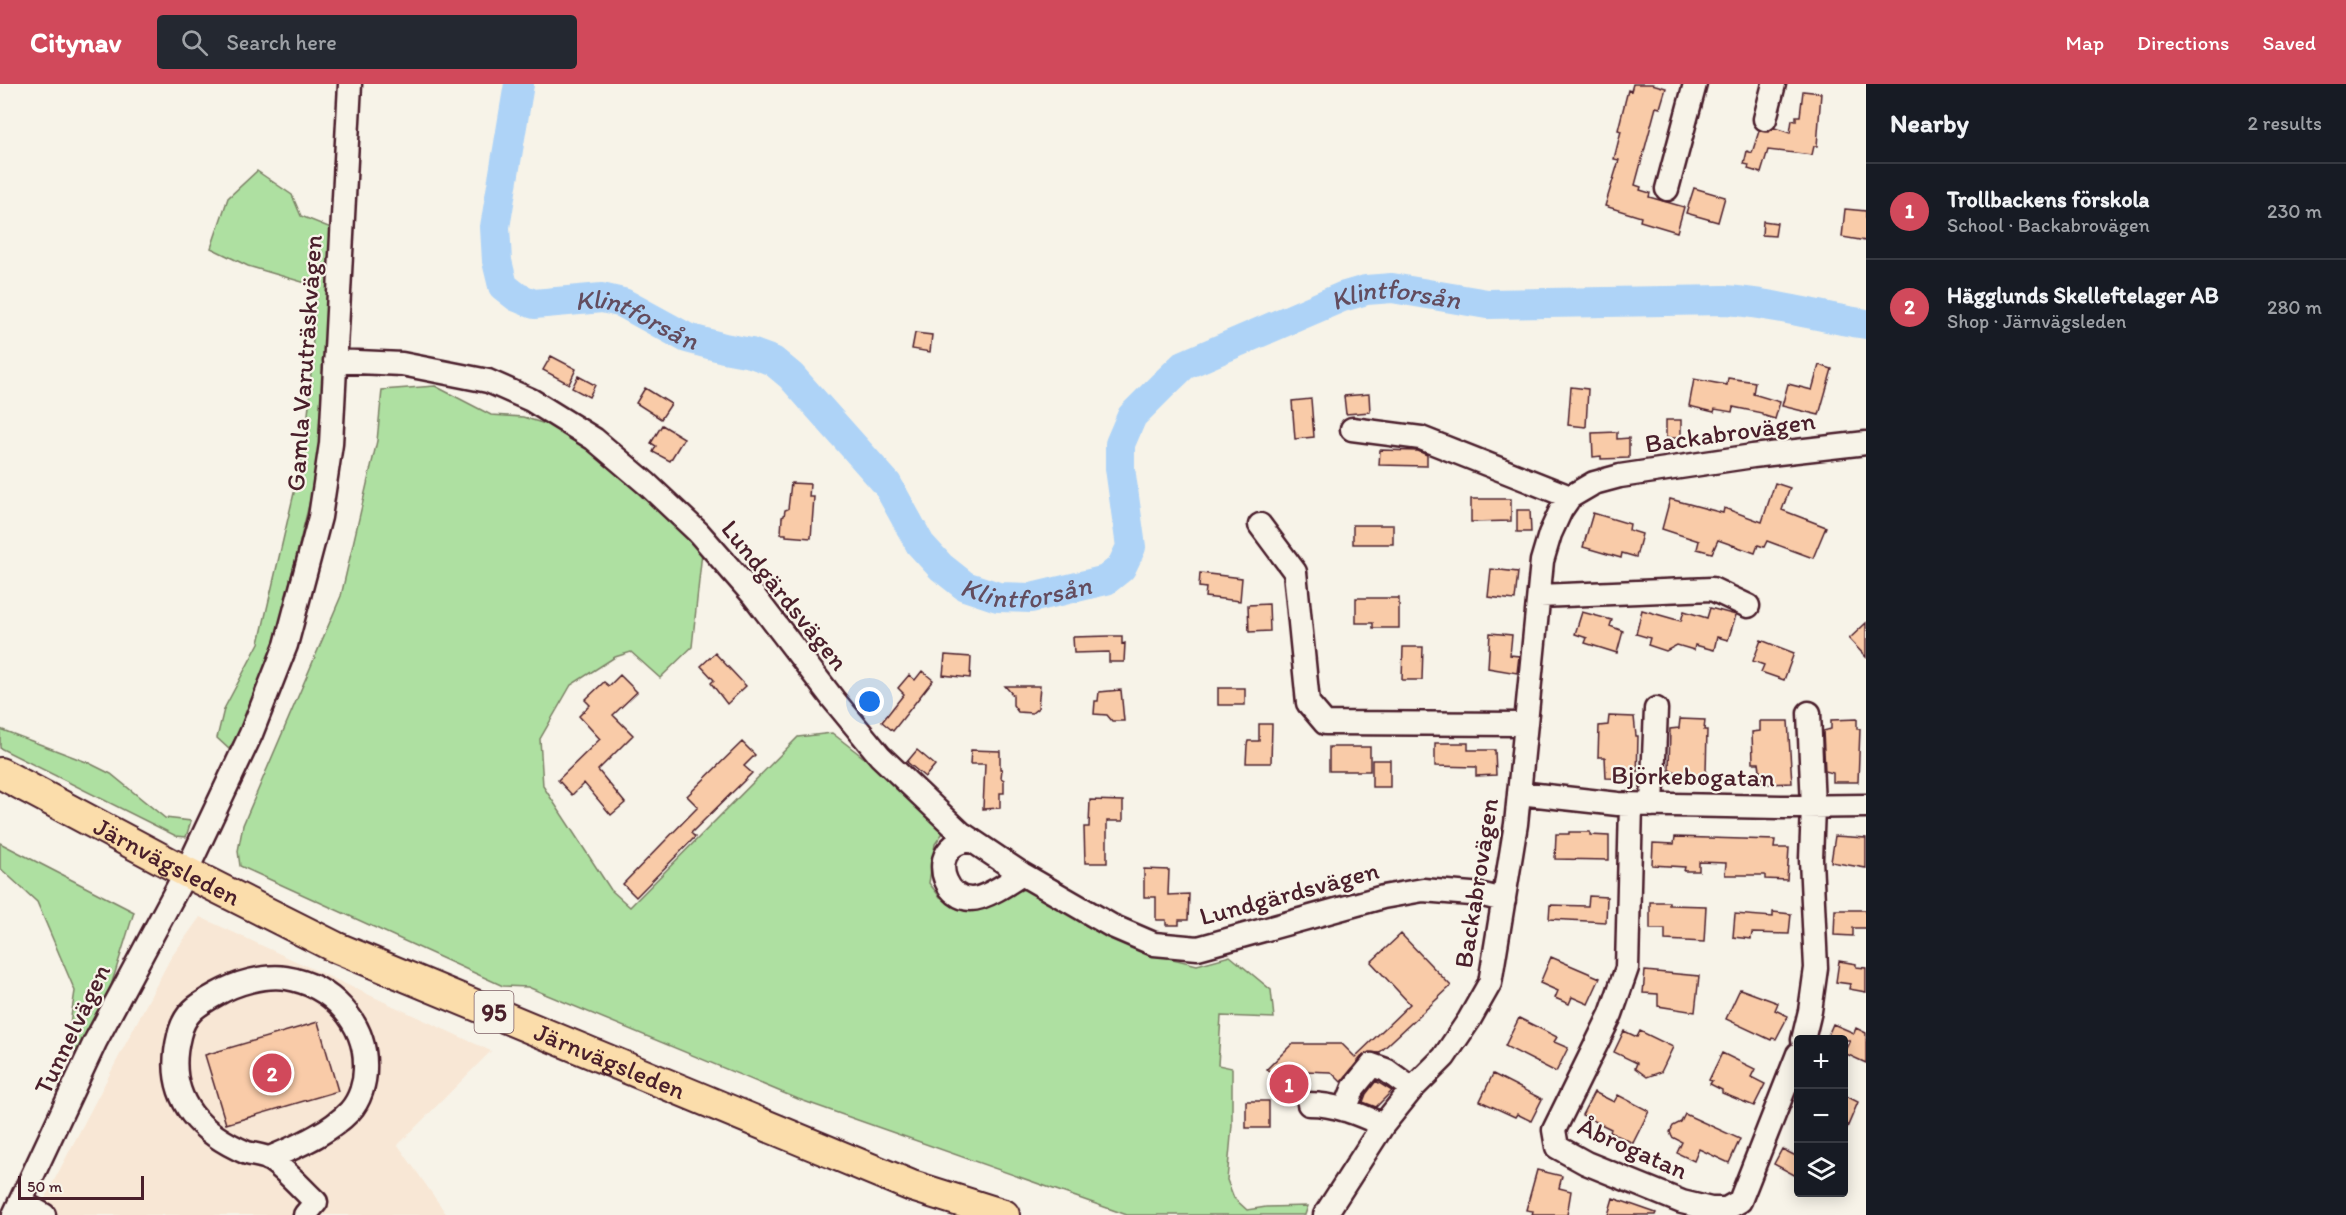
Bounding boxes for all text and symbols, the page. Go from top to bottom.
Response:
search box [157,15,577,69]
text: Citynav [30,25,121,59]
icon: search [178,26,211,59]
text: Search here [226,29,337,56]
text: Map [2066,30,2104,55]
text: Directions [2137,30,2229,55]
text: Saved [2262,30,2316,55]
text: Nearby [1890,107,1969,139]
text: 2 results [2248,111,2322,135]
text: Trollbackens förskola [1947,186,2149,213]
text: 1 [1905,199,1914,223]
text: 230 m [2267,199,2322,223]
text: School · Backabrovägen [1947,213,2150,237]
street label: Gamla Varuträskvägen [279,233,329,492]
water label: Klintforsån [1325,271,1464,317]
water label: Klintforsån [573,281,702,357]
text: Hägglunds Skelleftelager AB [1947,282,2219,309]
text: 2 [1904,295,1915,319]
text: 280 m [2267,295,2322,319]
text: Shop · Järnvägsleden [1947,309,2127,333]
street label: Backabrovägen [1643,404,1818,460]
street label: Lundgärdsvägen [715,513,856,677]
water label: Klintforsån [957,568,1095,615]
your location [855,687,884,716]
street label: Björkebogatan [1611,759,1775,793]
street label: Backabrovägen [1447,795,1505,970]
street label: Järnvägsleden [88,810,246,913]
street label: Lundgärdsvägen [1196,854,1382,932]
street label: Tunnelvägen [27,958,117,1100]
road number: 95 [474,991,514,1033]
street label: Järnvägsleden [529,1015,690,1106]
map controls [1794,1035,1848,1197]
button: + [1794,1035,1848,1089]
pin: 2 [252,1050,292,1096]
pin: 1 [1270,1062,1308,1106]
button: − [1794,1089,1848,1143]
street label: Åbrogatan [1573,1110,1693,1186]
button: layers [1794,1143,1848,1197]
scale bar [18,1173,144,1200]
text: 50 m [27,1177,62,1196]

